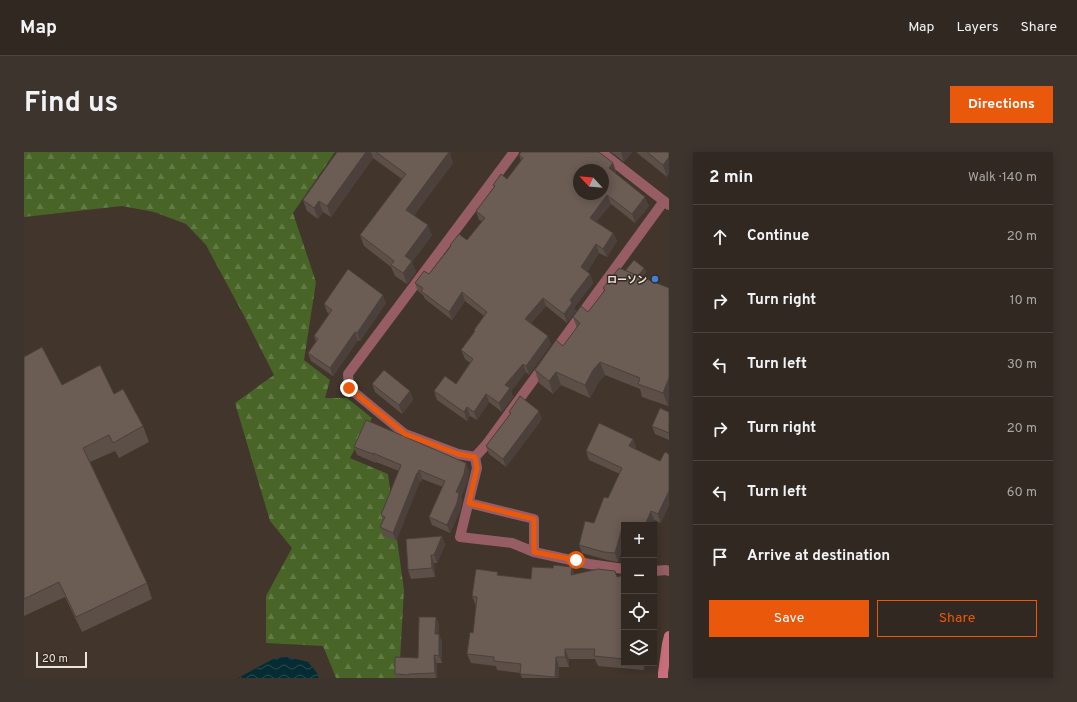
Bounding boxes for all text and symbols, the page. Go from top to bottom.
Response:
text: Map [20,16,57,40]
text: Map [908,19,934,36]
text: Layers [956,19,998,36]
text: Share [1020,19,1057,36]
text: Find us [24,86,118,122]
button: Directions [950,86,1053,123]
north arrow [573,164,609,200]
text: 2 min [709,167,753,189]
text: Walk · 140 m [968,170,1037,186]
icon: ahead [709,226,731,248]
text: Continue [747,227,809,246]
text: 20 m [1007,229,1037,245]
place label: ローソン [607,274,647,287]
marker: ローソン [650,274,660,284]
icon: right [709,290,731,312]
text: Turn right [747,291,816,310]
text: 10 m [1010,293,1037,309]
icon: left [709,354,731,376]
text: Turn left [747,355,807,374]
text: 30 m [1007,357,1037,373]
route end [340,379,358,397]
icon: right [709,418,731,440]
text: Turn right [747,419,816,438]
text: 20 m [1007,421,1037,437]
icon: left [709,482,731,504]
text: Turn left [747,483,807,502]
text: 60 m [1007,485,1037,501]
map controls [621,522,657,666]
button: + [621,522,657,558]
icon: arrive [709,546,731,568]
text: Arrive at destination [747,547,890,566]
route start [567,551,585,569]
button: − [621,558,657,594]
button: locate [621,594,657,630]
button: Save [709,600,869,637]
button: Share [877,600,1037,637]
button: layers [621,630,657,666]
scale bar [36,650,87,669]
text: 20 m [42,652,68,666]

